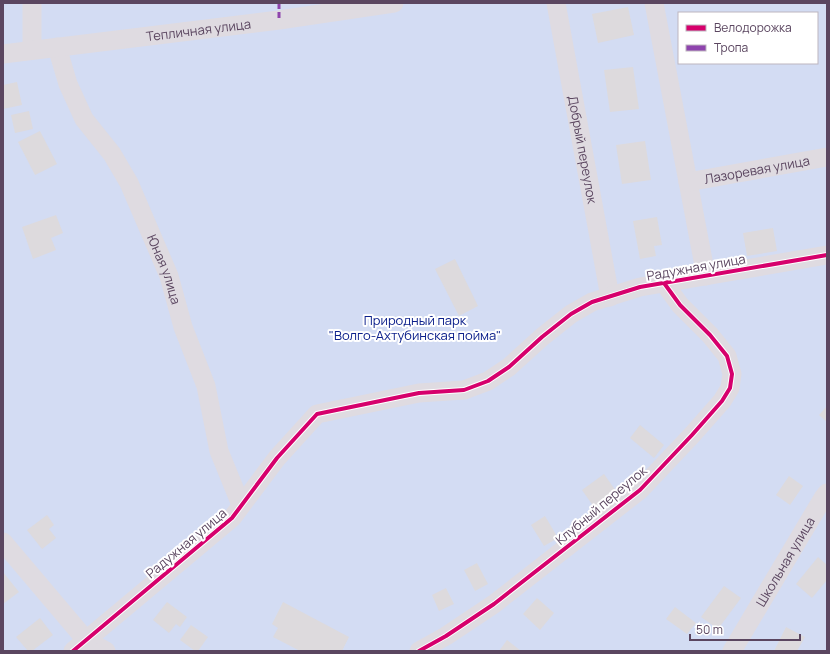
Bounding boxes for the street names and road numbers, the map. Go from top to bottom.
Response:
street label: Тепличная улица [145,15,252,45]
street label: Добрый переулок [564,94,602,206]
street label: Лазоревая улица [703,151,811,188]
street label: Юная улица [143,232,185,306]
street label: Радужная улица [645,249,747,285]
street label: Клубный переулок [552,461,651,548]
street label: Радужная улица [142,504,230,582]
street label: Школьная улица [751,513,819,610]

